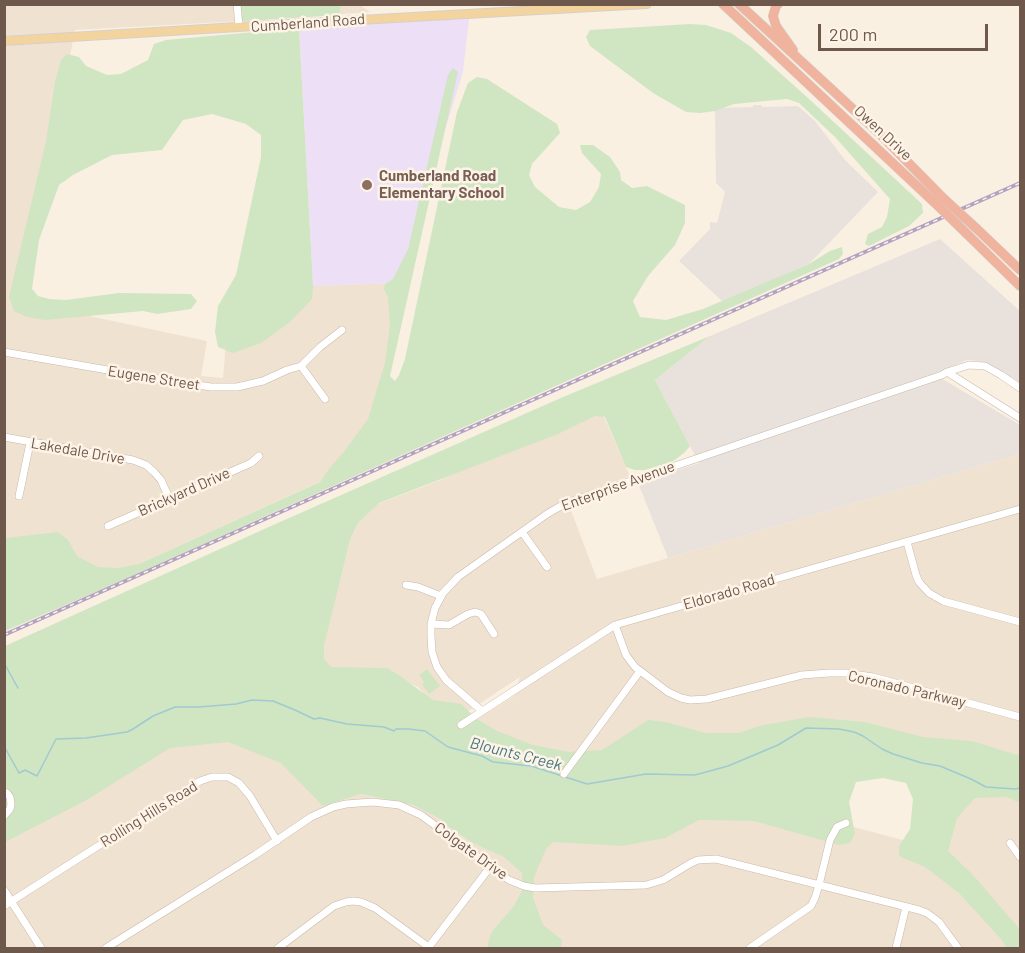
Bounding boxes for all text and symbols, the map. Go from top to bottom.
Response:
street label: Cumberland Road [250,10,366,36]
scale bar [821,12,990,50]
text: 200 m [829,23,877,45]
street label: Owen Drive [850,102,916,164]
place label: Cumberland Road Elementary School [379,167,504,202]
marker: Cumberland Road Elementary School [360,178,374,192]
street label: Eugene Street [107,362,201,394]
street label: Lakedale Drive [30,434,126,468]
street label: Enterprise Avenue [559,457,677,515]
street label: Brickyard Drive [135,464,233,520]
street label: Eldorado Road [681,570,777,614]
street label: Coronado Parkway [846,667,968,711]
water label: Blounts Creek [468,733,564,775]
street label: Rolling Hills Road [97,777,201,851]
street label: Colgate Drive [431,818,511,884]

